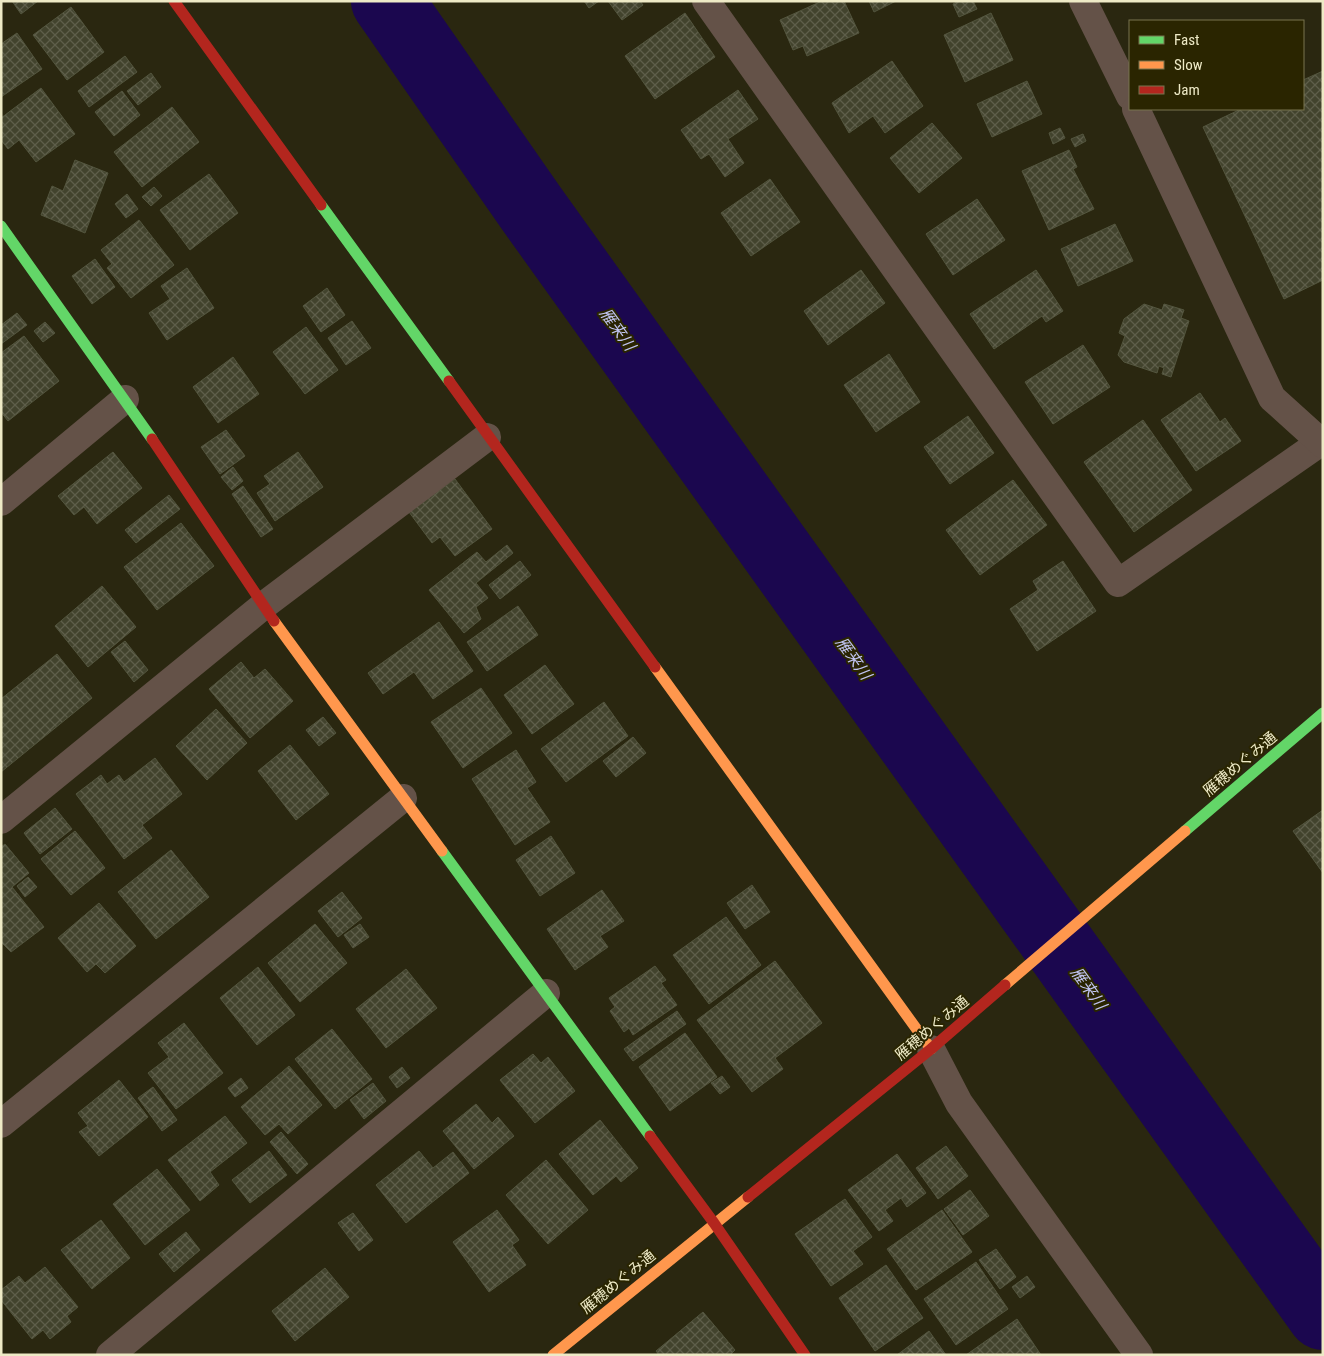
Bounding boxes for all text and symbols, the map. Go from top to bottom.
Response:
legend [1129,20,1304,110]
text: Fast [1174,31,1199,49]
text: Slow [1174,56,1203,74]
text: Jam [1174,81,1200,99]
water label: 雁来川 [596,304,641,356]
water label: 雁来川 [832,633,877,685]
street label: 雁穂めぐみ通 [1200,728,1280,800]
water label: 雁来川 [1067,963,1112,1015]
street label: 雁穂めぐみ通 [892,992,972,1064]
street label: 雁穂めぐみ通 [577,1247,659,1317]

